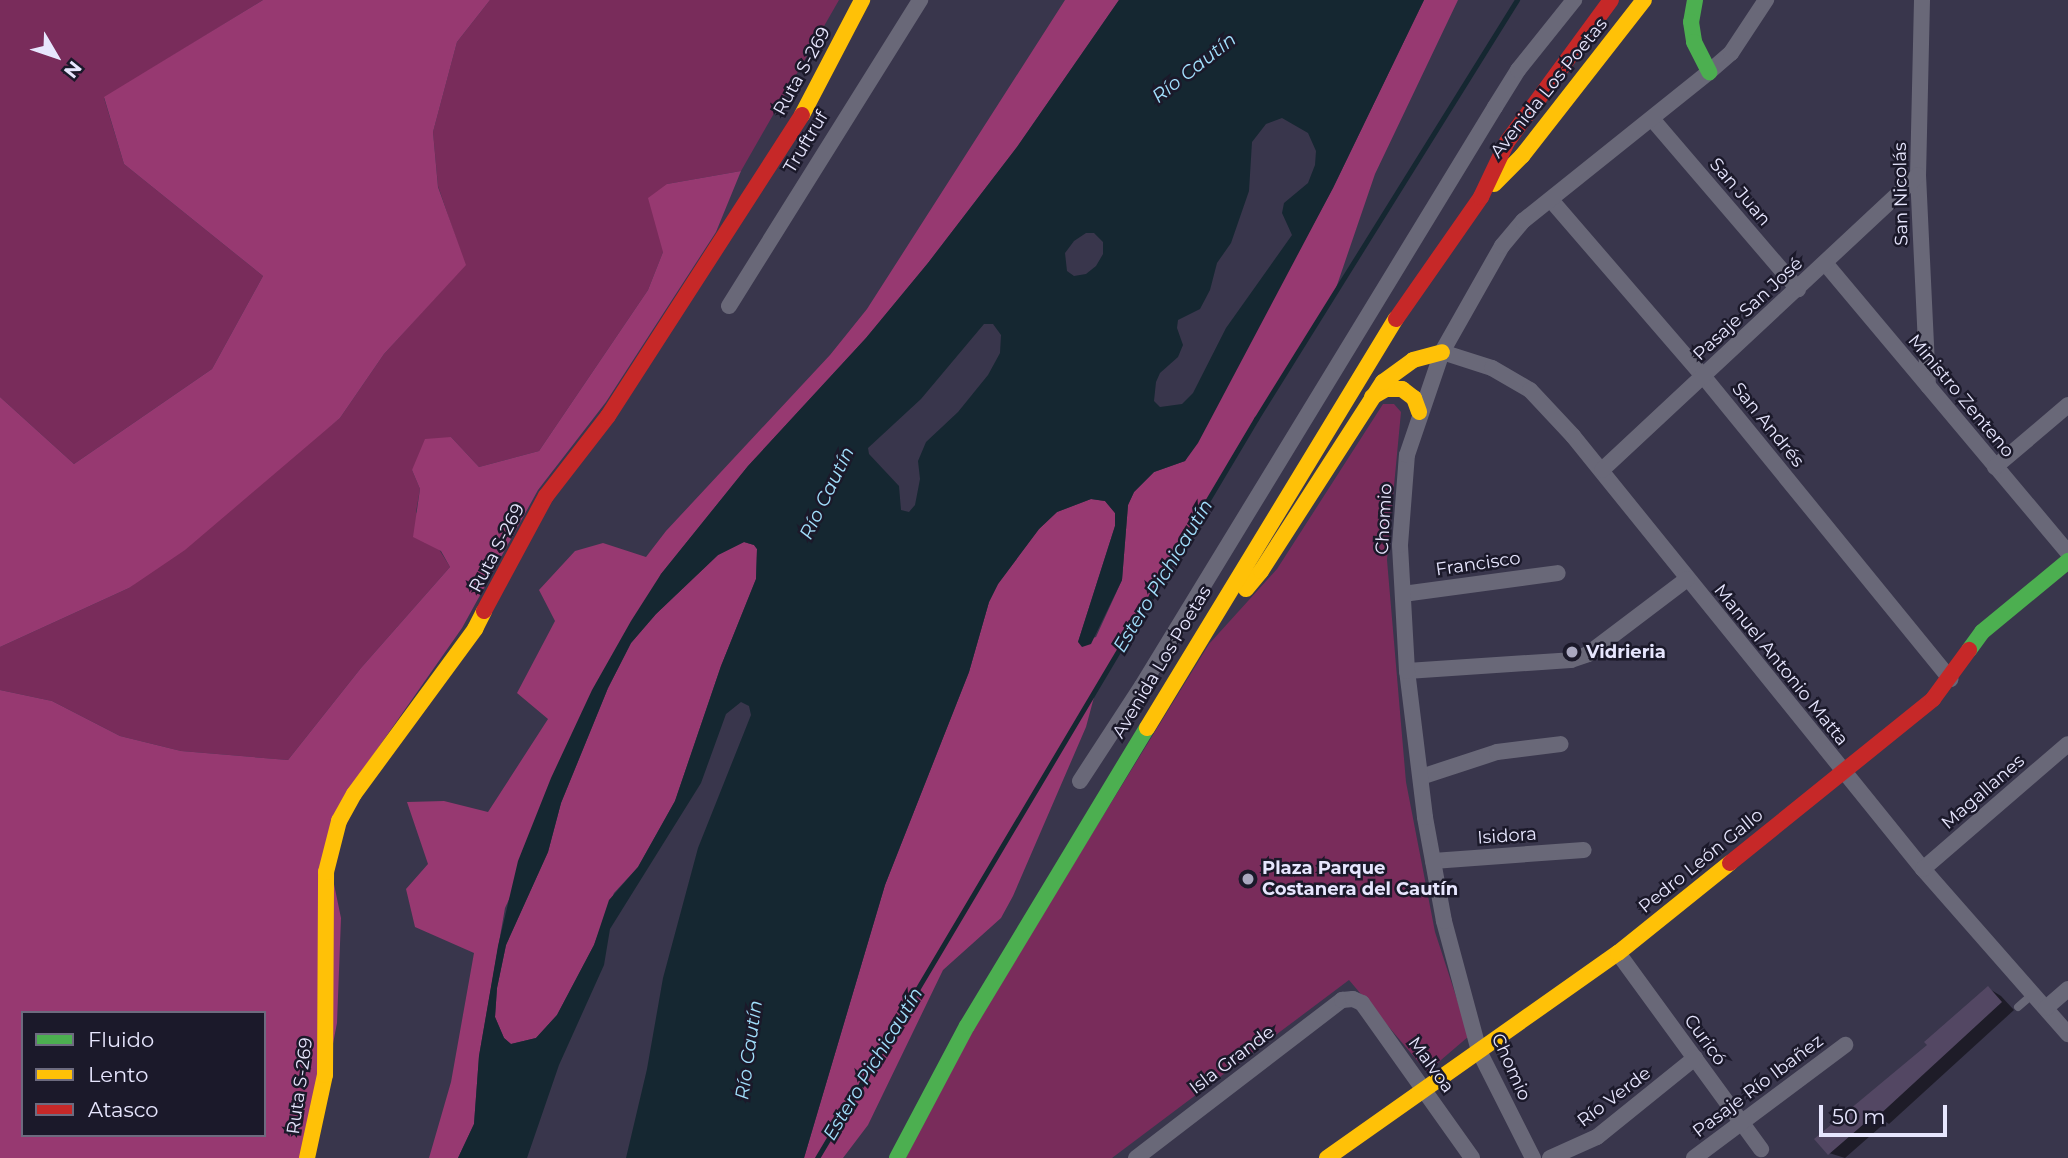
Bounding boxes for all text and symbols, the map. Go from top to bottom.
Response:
street label: Avenida Los Poetas [1486,14,1612,162]
north arrow [21,21,91,91]
street label: Ruta S-269 [769,23,835,119]
water label: Río Cautín [1147,28,1241,108]
text: N [59,56,86,83]
street label: Truftruf [779,107,833,177]
street label: San Nicolás [1889,142,1913,246]
street label: San Juan [1705,154,1775,230]
street label: Pasaje San José [1689,253,1807,365]
street label: Ministro Zenteno [1903,330,2019,462]
street label: San Andrés [1727,378,1809,472]
water label: Río Cautín [795,443,859,543]
street label: Chomio [1371,483,1397,555]
water label: Estero Pichicautín [1108,496,1218,656]
street label: Ruta S-269 [465,500,529,596]
street label: Francisco [1434,547,1522,581]
street label: Manuel Antonio Matta [1709,580,1853,750]
street label: Avenida Los Poetas [1108,582,1216,742]
place label: Vidrieria [1586,641,1666,663]
marker: Vidrieria [1564,644,1580,660]
street label: Magallanes [1937,750,2029,834]
street label: Pedro León Gallo [1634,804,1768,918]
street label: Isidora [1476,823,1538,849]
place label: Plaza Parque Costanera del Cautín [1262,858,1458,900]
marker: Plaza Parque Costanera del Cautín [1240,871,1256,887]
water label: Estero Pichicautín [818,984,928,1144]
water label: Río Cautín [731,999,767,1101]
street label: Curicó [1679,1010,1731,1070]
legend [21,1011,266,1137]
street label: Isla Grande [1185,1021,1279,1099]
text: Fluido [88,1027,154,1052]
street label: Chomio [1487,1030,1535,1104]
street label: Pasaje Río Ibañez [1689,1030,1827,1142]
street label: Malvoa [1403,1033,1459,1097]
street label: Ruta S-269 [283,1036,317,1136]
text: Lento [88,1062,148,1087]
street label: Río Verde [1573,1062,1655,1132]
scale bar [1823,1092,1951,1136]
text: Atasco [88,1097,159,1122]
text: 50 m [1832,1104,1886,1129]

